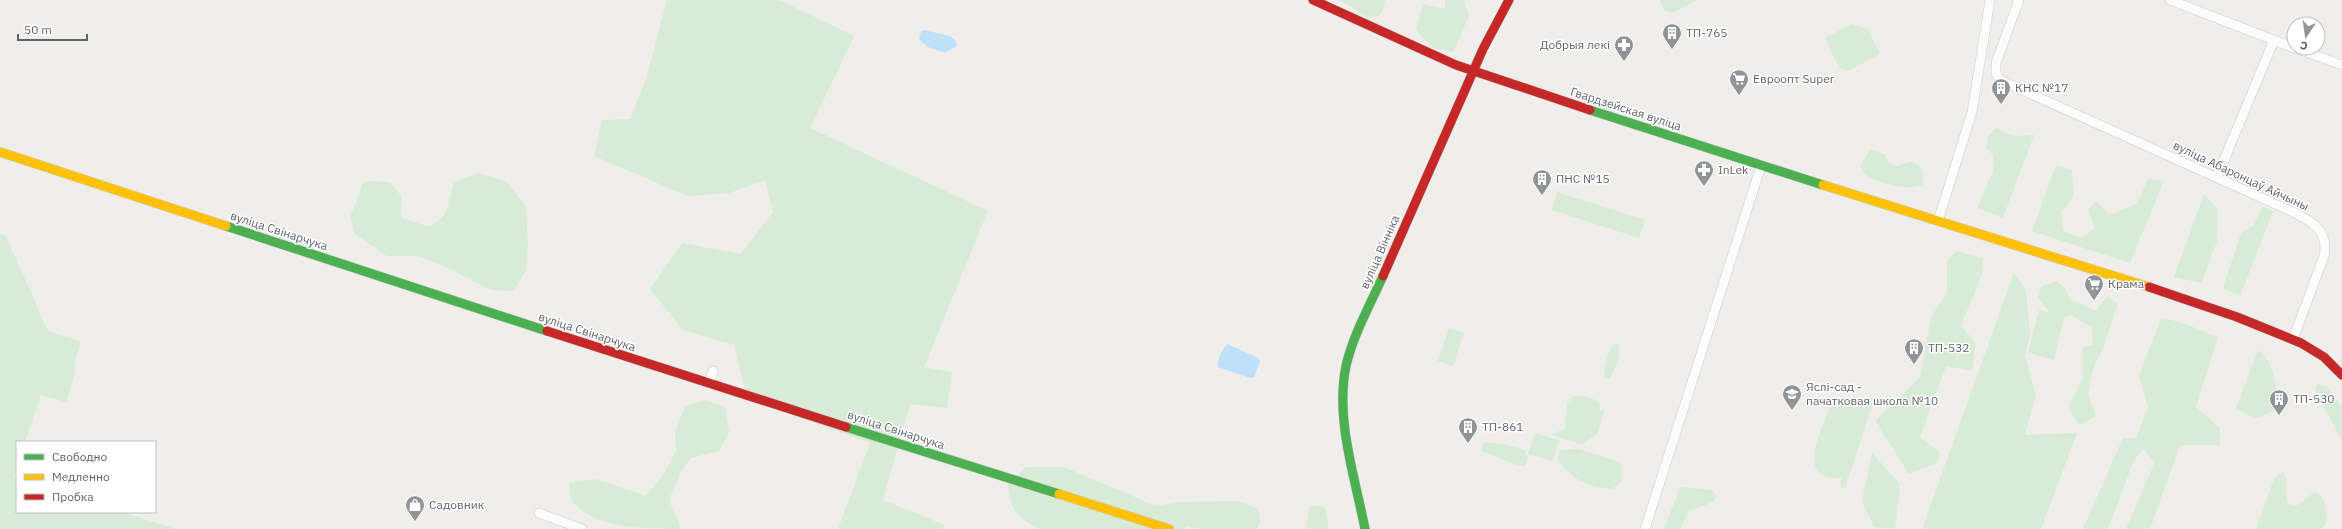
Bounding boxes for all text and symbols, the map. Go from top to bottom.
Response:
scale bar [18,16,87,42]
north arrow [2286,16,2326,56]
text: 50 m [24,22,52,37]
building icon: ТП-765 [1661,22,1683,50]
place label: ТП-765 [1686,25,1728,40]
pharmacy icon: Добрыя лекі [1613,34,1635,62]
place label: Добрыя лекі [1540,37,1610,52]
text: С [2299,38,2309,53]
supermarket icon: Евроопт Super [1728,68,1750,96]
place label: Евроопт Super [1753,71,1835,86]
building icon: КНС №17 [1990,77,2012,105]
place label: КНС №17 [2015,80,2068,95]
street label: Гвардзейская вуліца [1569,83,1684,134]
street label: вуліца Абаронцаў Айчыны [2171,137,2312,214]
pharmacy icon: InLek [1693,159,1715,187]
place label: InLek [1718,162,1749,177]
building icon: ПНС №15 [1531,168,1553,196]
place label: ПНС №15 [1556,171,1610,186]
street label: вуліца Свінарчука [229,208,330,254]
street label: вуліца Вінніка [1357,212,1403,291]
supermarket icon: Крама [2083,273,2105,301]
place label: Крама [2108,276,2145,291]
street label: вуліца Свінарчука [537,309,638,355]
building icon: ТП-532 [1903,337,1925,365]
place label: ТП-532 [1928,340,1970,355]
place label: Яслі-сад - пачатковая школа №10 [1806,379,1938,408]
school or university icon: Яслі-сад - пачатковая школа №10 [1781,383,1803,411]
building icon: ТП-530 [2268,388,2290,416]
place label: ТП-530 [2293,391,2335,406]
street label: вуліца Свінарчука [846,407,947,453]
building icon: ТП-861 [1457,416,1479,444]
place label: ТП-861 [1482,419,1524,434]
legend [16,441,156,513]
text: Свободно [52,449,108,464]
text: Медленно [52,469,110,484]
text: Пробка [52,489,94,504]
shop icon: Садовник [404,494,426,522]
place label: Садовник [429,497,485,512]

